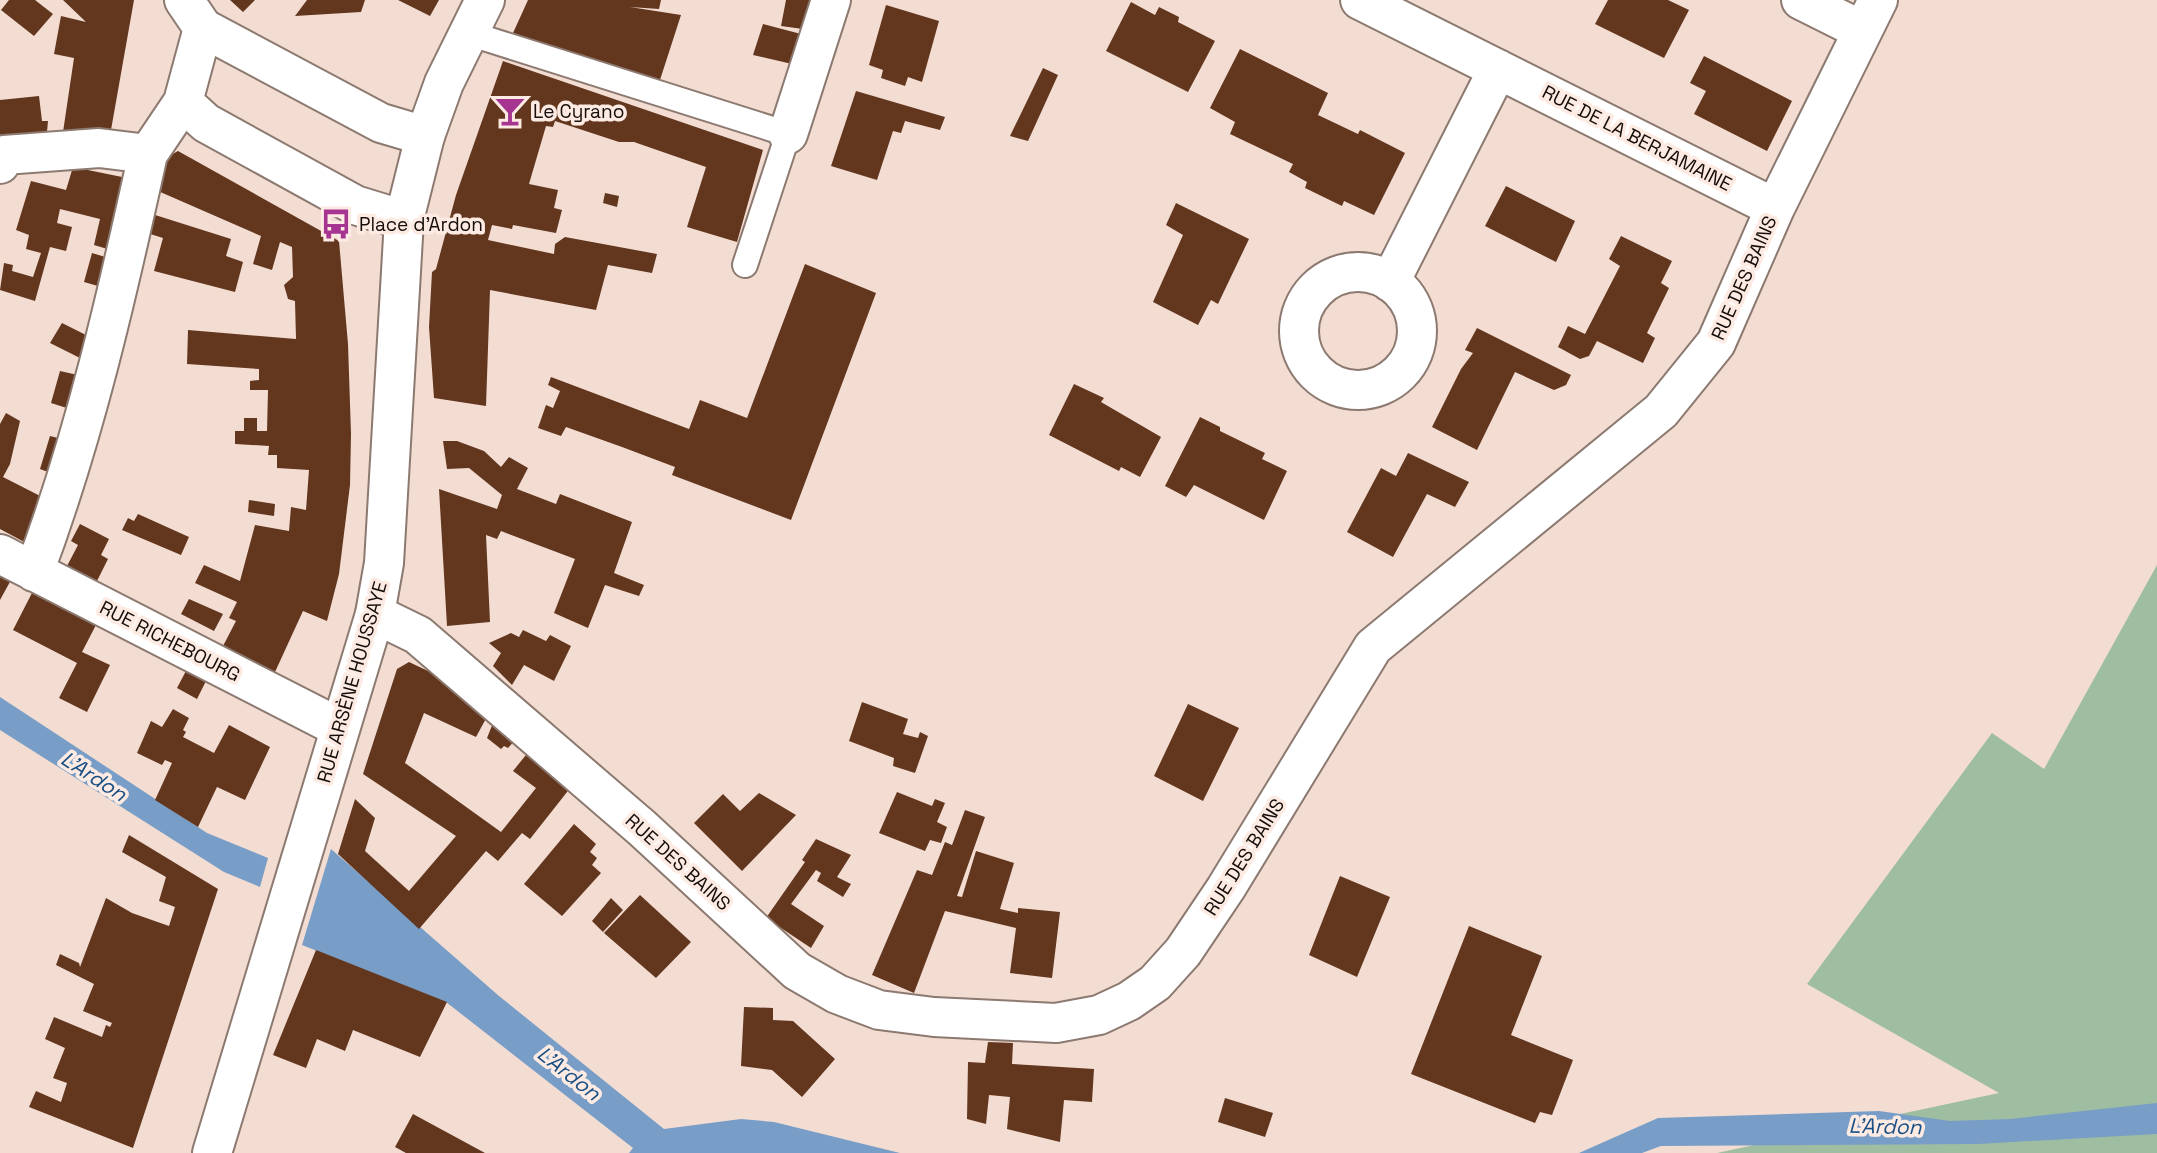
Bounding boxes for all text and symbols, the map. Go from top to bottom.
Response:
street label: RUE DE LA BERJAMAINE [1538,79,1736,197]
bar icon: Le Cyrano [493,94,527,128]
place label: Le Cyrano [533,99,624,124]
bus stop icon: Place d'Ardon [319,207,353,241]
place label: Place d'Ardon [359,212,483,237]
street label: RUE DES BAINS [1705,212,1783,344]
street label: RUE ARSÈNE HOUSSAYE [311,578,393,786]
street label: RUE RICHEBOURG [95,595,245,687]
water label: L'Ardon [56,745,133,808]
street label: RUE DES BAINS [1198,794,1290,920]
street label: RUE DES BAINS [620,808,736,916]
water label: L'Ardon [532,1040,607,1107]
water label: L'Ardon [1848,1112,1923,1140]

